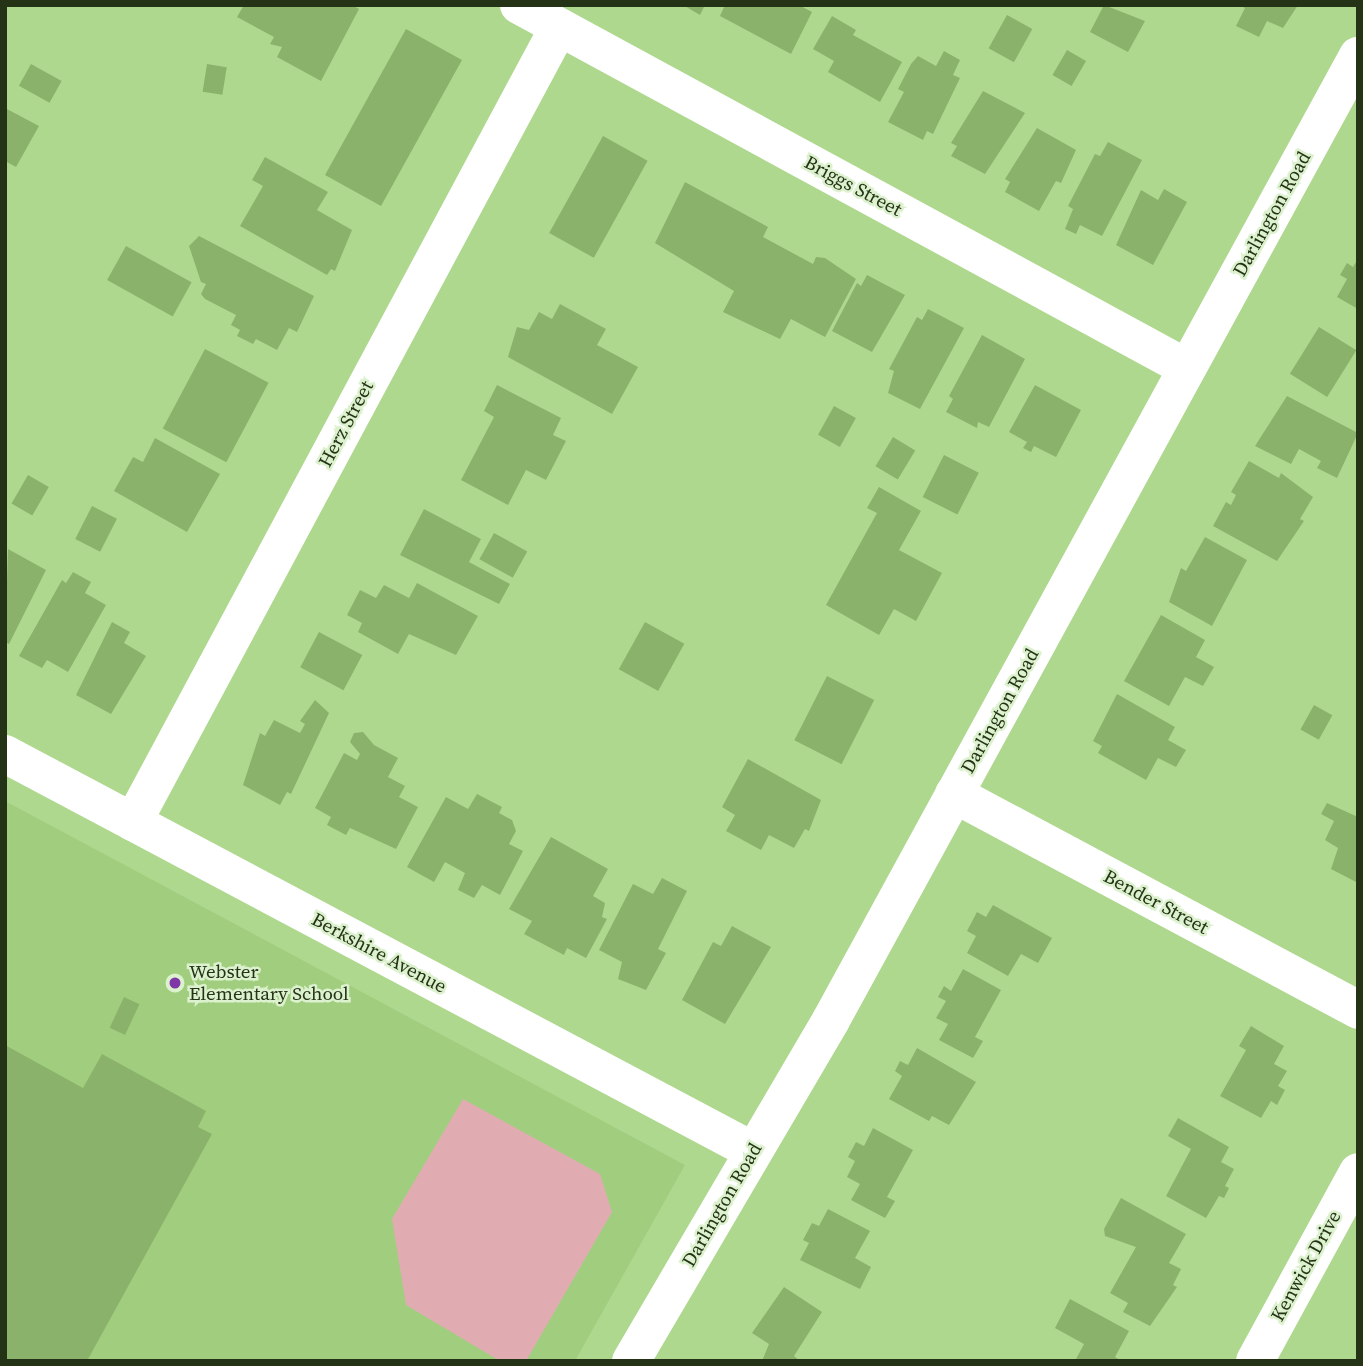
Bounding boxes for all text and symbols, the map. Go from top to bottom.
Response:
street label: Darlington Road [1228,148,1316,280]
street label: Briggs Street [800,151,906,221]
street label: Herz Street [314,377,378,471]
street label: Darlington Road [956,645,1044,777]
street label: Bender Street [1100,865,1212,939]
street label: Berkshire Avenue [308,908,450,998]
place label: Webster Elementary School [189,961,349,1005]
marker: Webster Elementary School [167,975,183,991]
street label: Darlington Road [677,1139,767,1271]
street label: Kenwick Drive [1266,1207,1346,1325]

